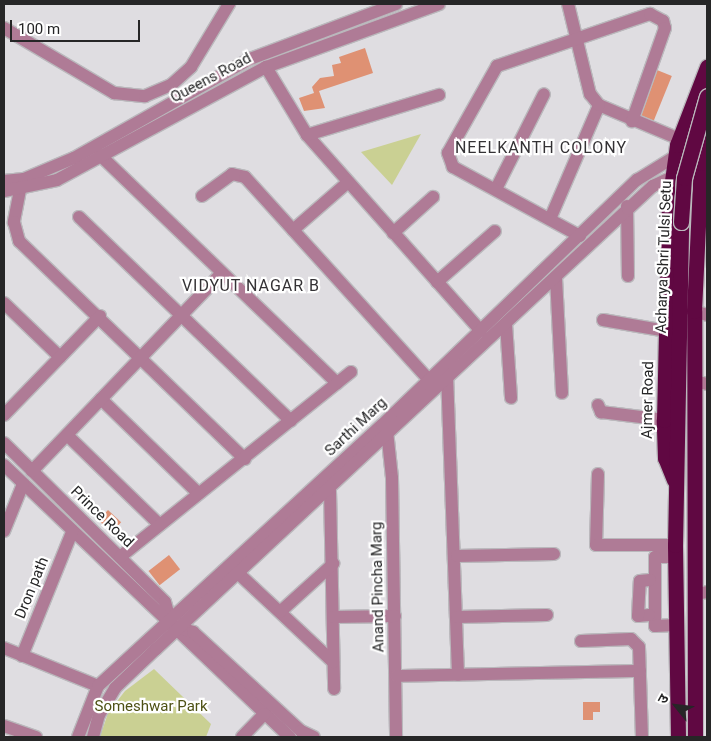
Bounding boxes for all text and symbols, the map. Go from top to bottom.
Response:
scale bar [12,10,142,42]
text: 100 m [18,20,60,38]
street label: Queens Road [168,49,254,107]
district label: NEELKANTH COLONY [453,138,629,158]
street label: Acharya Shri Tulsi Setu [652,180,676,334]
district label: VIDYUT NAGAR B [180,276,322,296]
street label: Ajmer Road [638,361,658,439]
street label: Sarthi Marg [321,394,391,460]
street label: Prince Road [67,483,137,551]
street label: Anand Pincha Marg [368,522,388,652]
street label: Dron path [11,554,53,622]
north arrow [651,681,701,731]
text: उ [654,691,672,706]
park label: Someshwar Park [94,698,208,716]

